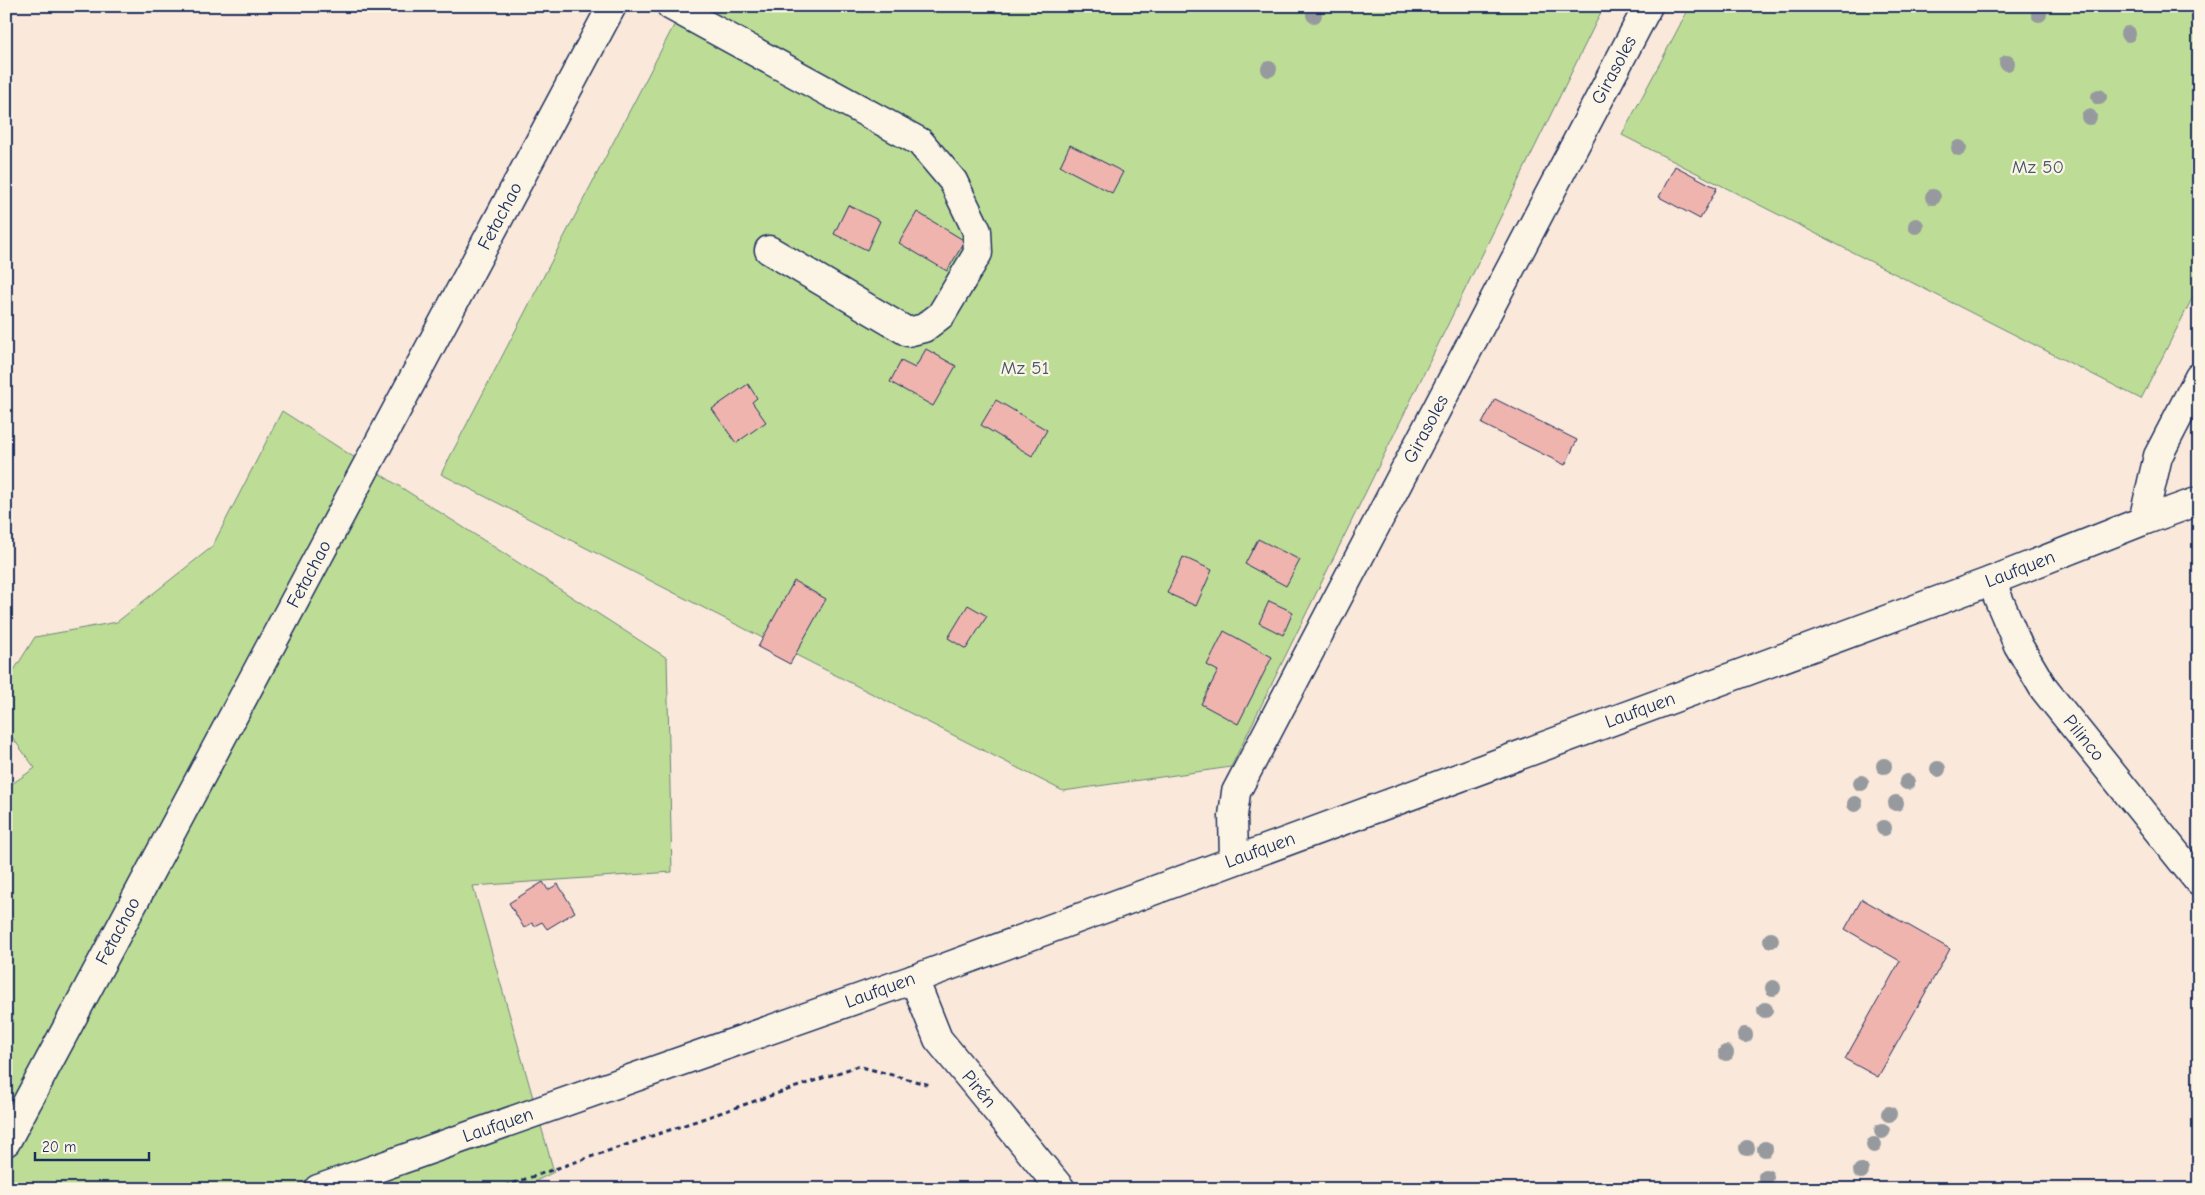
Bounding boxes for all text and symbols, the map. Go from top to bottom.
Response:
street label: Girasoles [1587,32,1641,108]
park label: Mz 50 [2012,156,2064,178]
street label: Fetachao [473,178,527,254]
park label: Mz 51 [1001,357,1049,379]
street label: Girasoles [1399,391,1453,467]
street label: Fetachao [282,536,336,612]
street label: Laufquen [1982,546,2058,592]
street label: Laufquen [1602,687,1678,733]
street label: Pilinco [2059,710,2109,766]
street label: Laufquen [1222,827,1298,873]
street label: Fetachao [91,893,145,969]
street label: Laufquen [842,967,918,1013]
street label: Pirén [957,1066,1001,1112]
street label: Laufquen [460,1103,536,1147]
scale bar [35,1130,149,1162]
text: 20 m [42,1138,76,1156]

